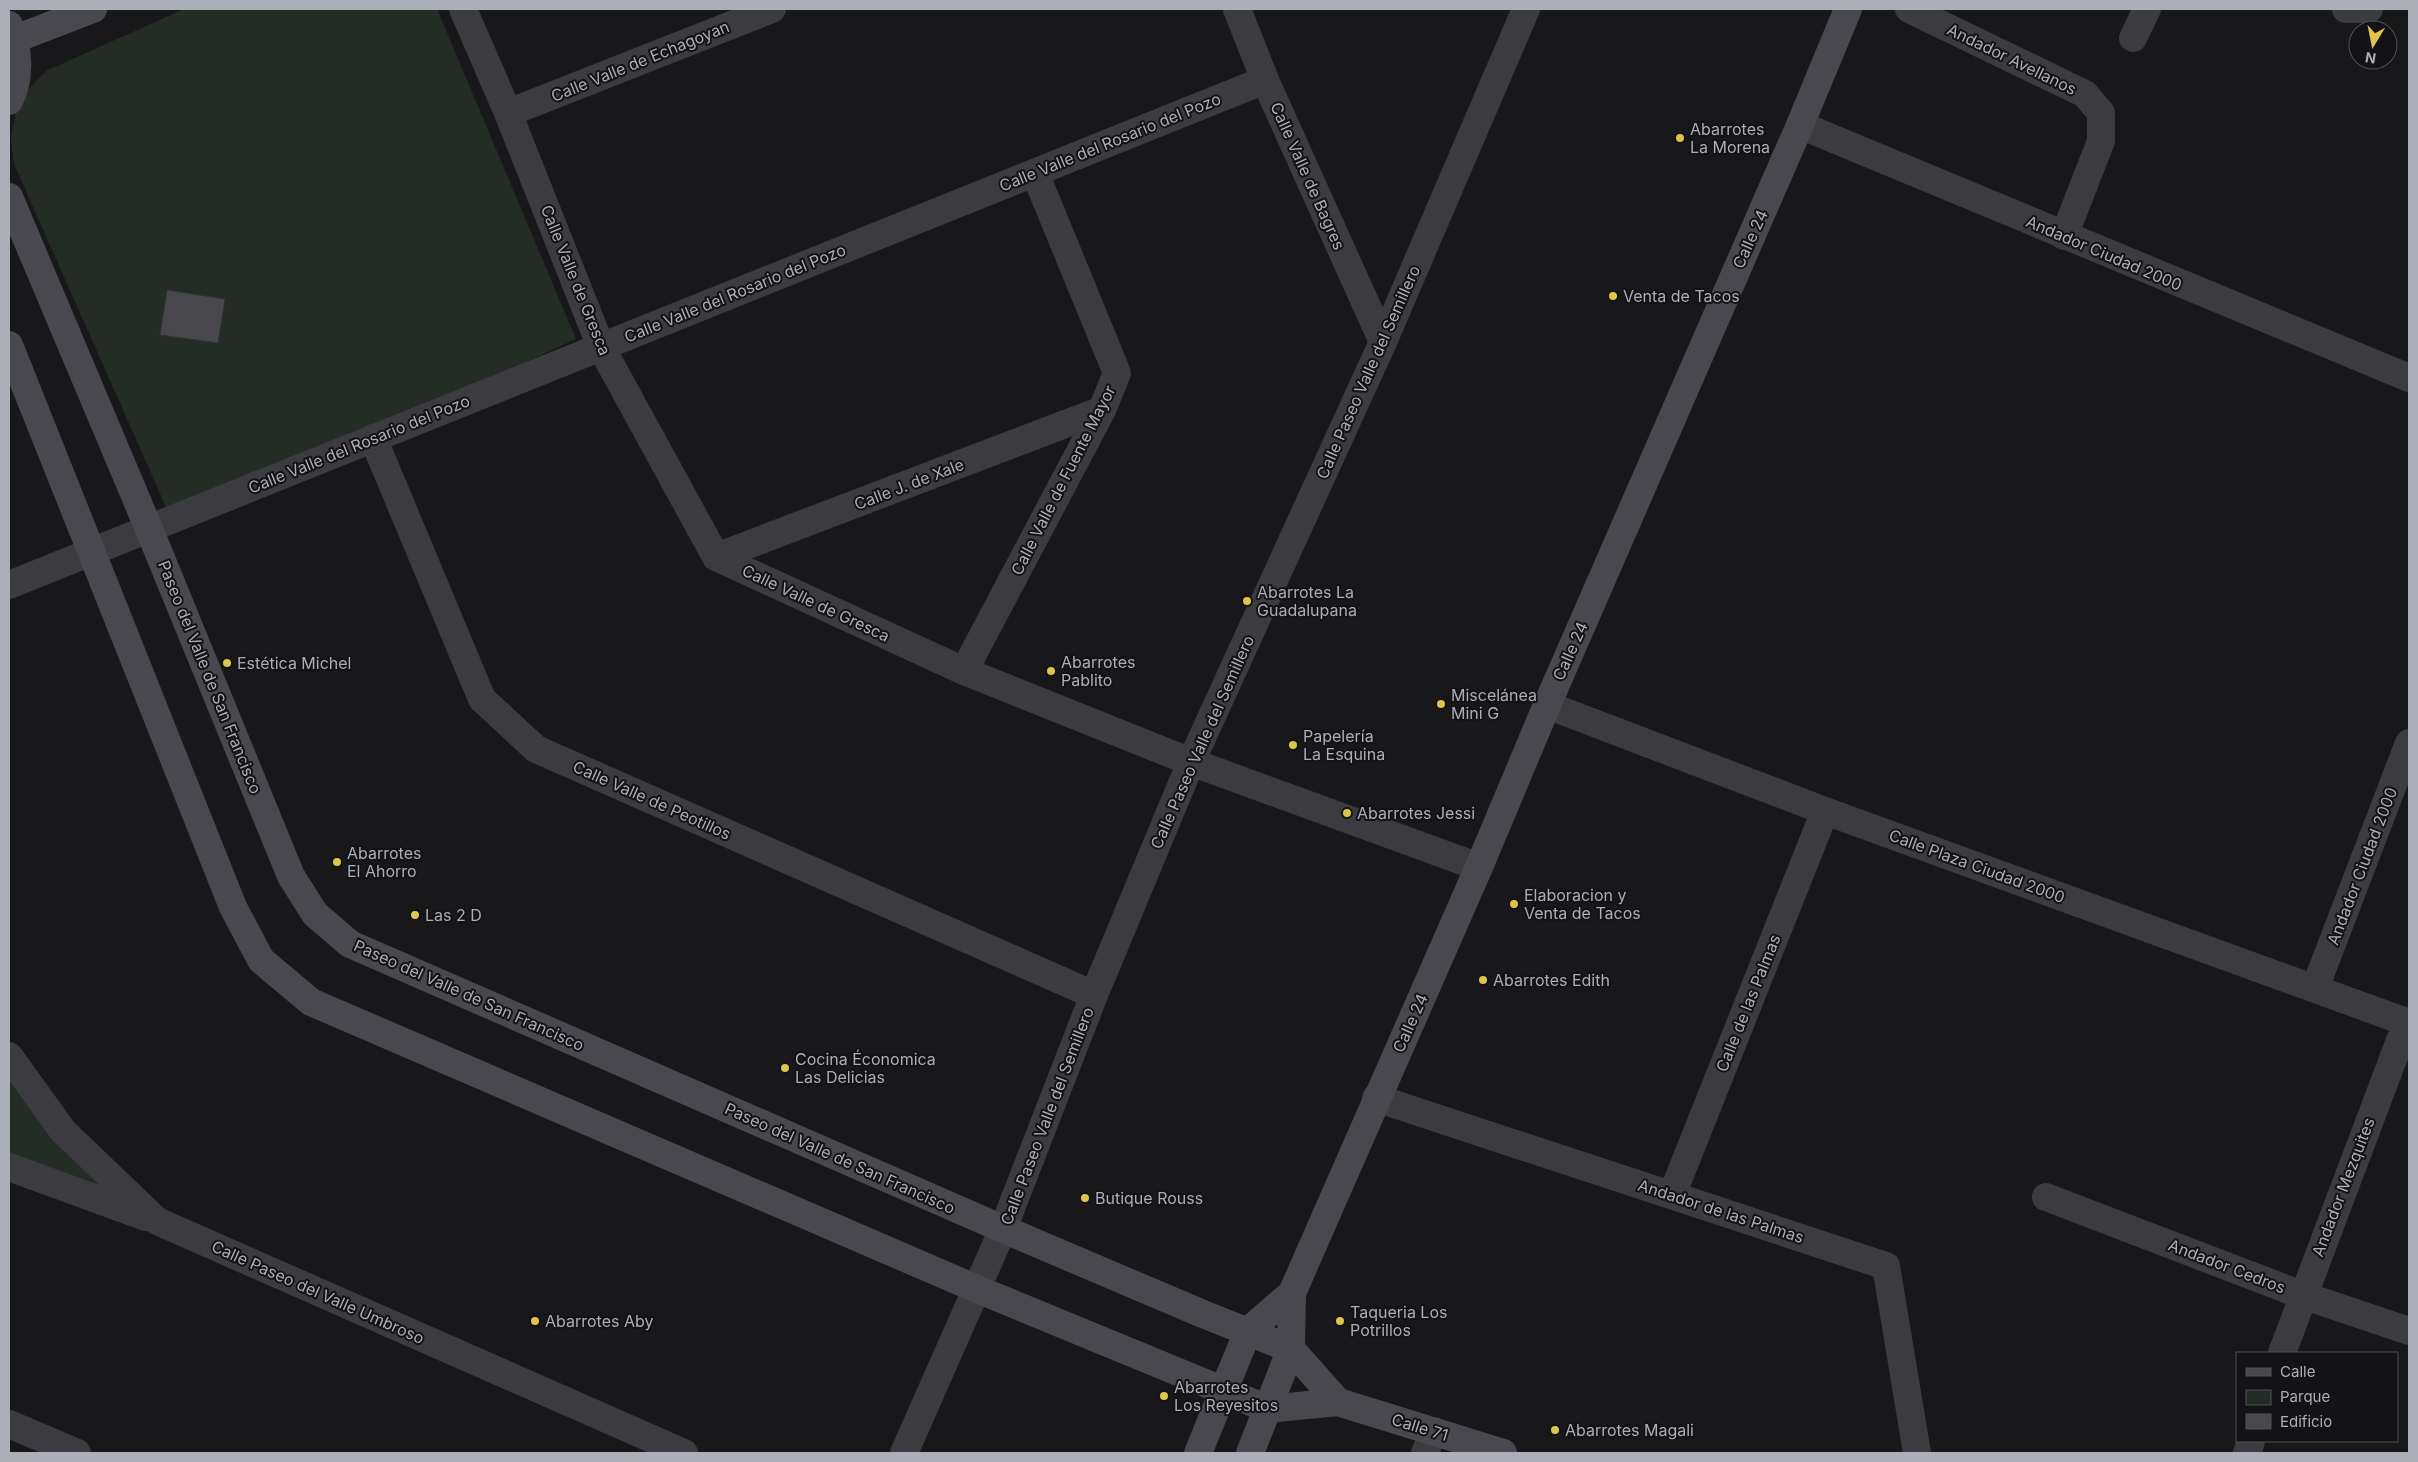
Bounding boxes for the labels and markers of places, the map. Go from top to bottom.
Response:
place label: Abarrotes La Morena [1690,119,1770,157]
marker: Abarrotes La Morena [1674,132,1686,144]
place label: Venta de Tacos [1623,286,1740,306]
marker: Venta de Tacos [1607,290,1619,302]
place label: Abarrotes La Guadalupana [1257,582,1357,620]
marker: Abarrotes La Guadalupana [1241,595,1253,607]
place label: Abarrotes Pablito [1061,652,1135,690]
place label: Estética Michel [237,653,352,673]
marker: Estética Michel [221,657,233,669]
marker: Abarrotes Pablito [1045,665,1057,677]
place label: Miscelánea Mini G [1451,685,1537,723]
marker: Miscelánea Mini G [1435,698,1447,710]
place label: Papelería La Esquina [1303,726,1385,764]
marker: Papelería La Esquina [1287,739,1299,751]
place label: Abarrotes Jessi [1357,803,1475,823]
marker: Abarrotes Jessi [1341,807,1353,819]
place label: Abarrotes El Ahorro [347,843,421,881]
marker: Abarrotes El Ahorro [331,856,343,868]
place label: Elaboracion y Venta de Tacos [1524,885,1641,923]
marker: Elaboracion y Venta de Tacos [1508,898,1520,910]
place label: Las 2 D [425,905,482,925]
marker: Las 2 D [409,909,421,921]
place label: Abarrotes Edith [1493,970,1610,990]
marker: Abarrotes Edith [1477,974,1489,986]
place label: Cocina Économica Las Delicias [795,1049,936,1087]
marker: Cocina Économica Las Delicias [779,1062,791,1074]
place label: Butique Rouss [1095,1188,1203,1208]
marker: Butique Rouss [1079,1192,1091,1204]
place label: Taqueria Los Potrillos [1350,1302,1447,1340]
place label: Abarrotes Aby [545,1311,653,1331]
marker: Abarrotes Aby [529,1315,541,1327]
marker: Taqueria Los Potrillos [1334,1315,1346,1327]
place label: Abarrotes Los Reyesitos [1174,1377,1278,1415]
marker: Abarrotes Los Reyesitos [1158,1390,1170,1402]
place label: Abarrotes Magali [1565,1420,1694,1440]
marker: Abarrotes Magali [1549,1424,1561,1436]

